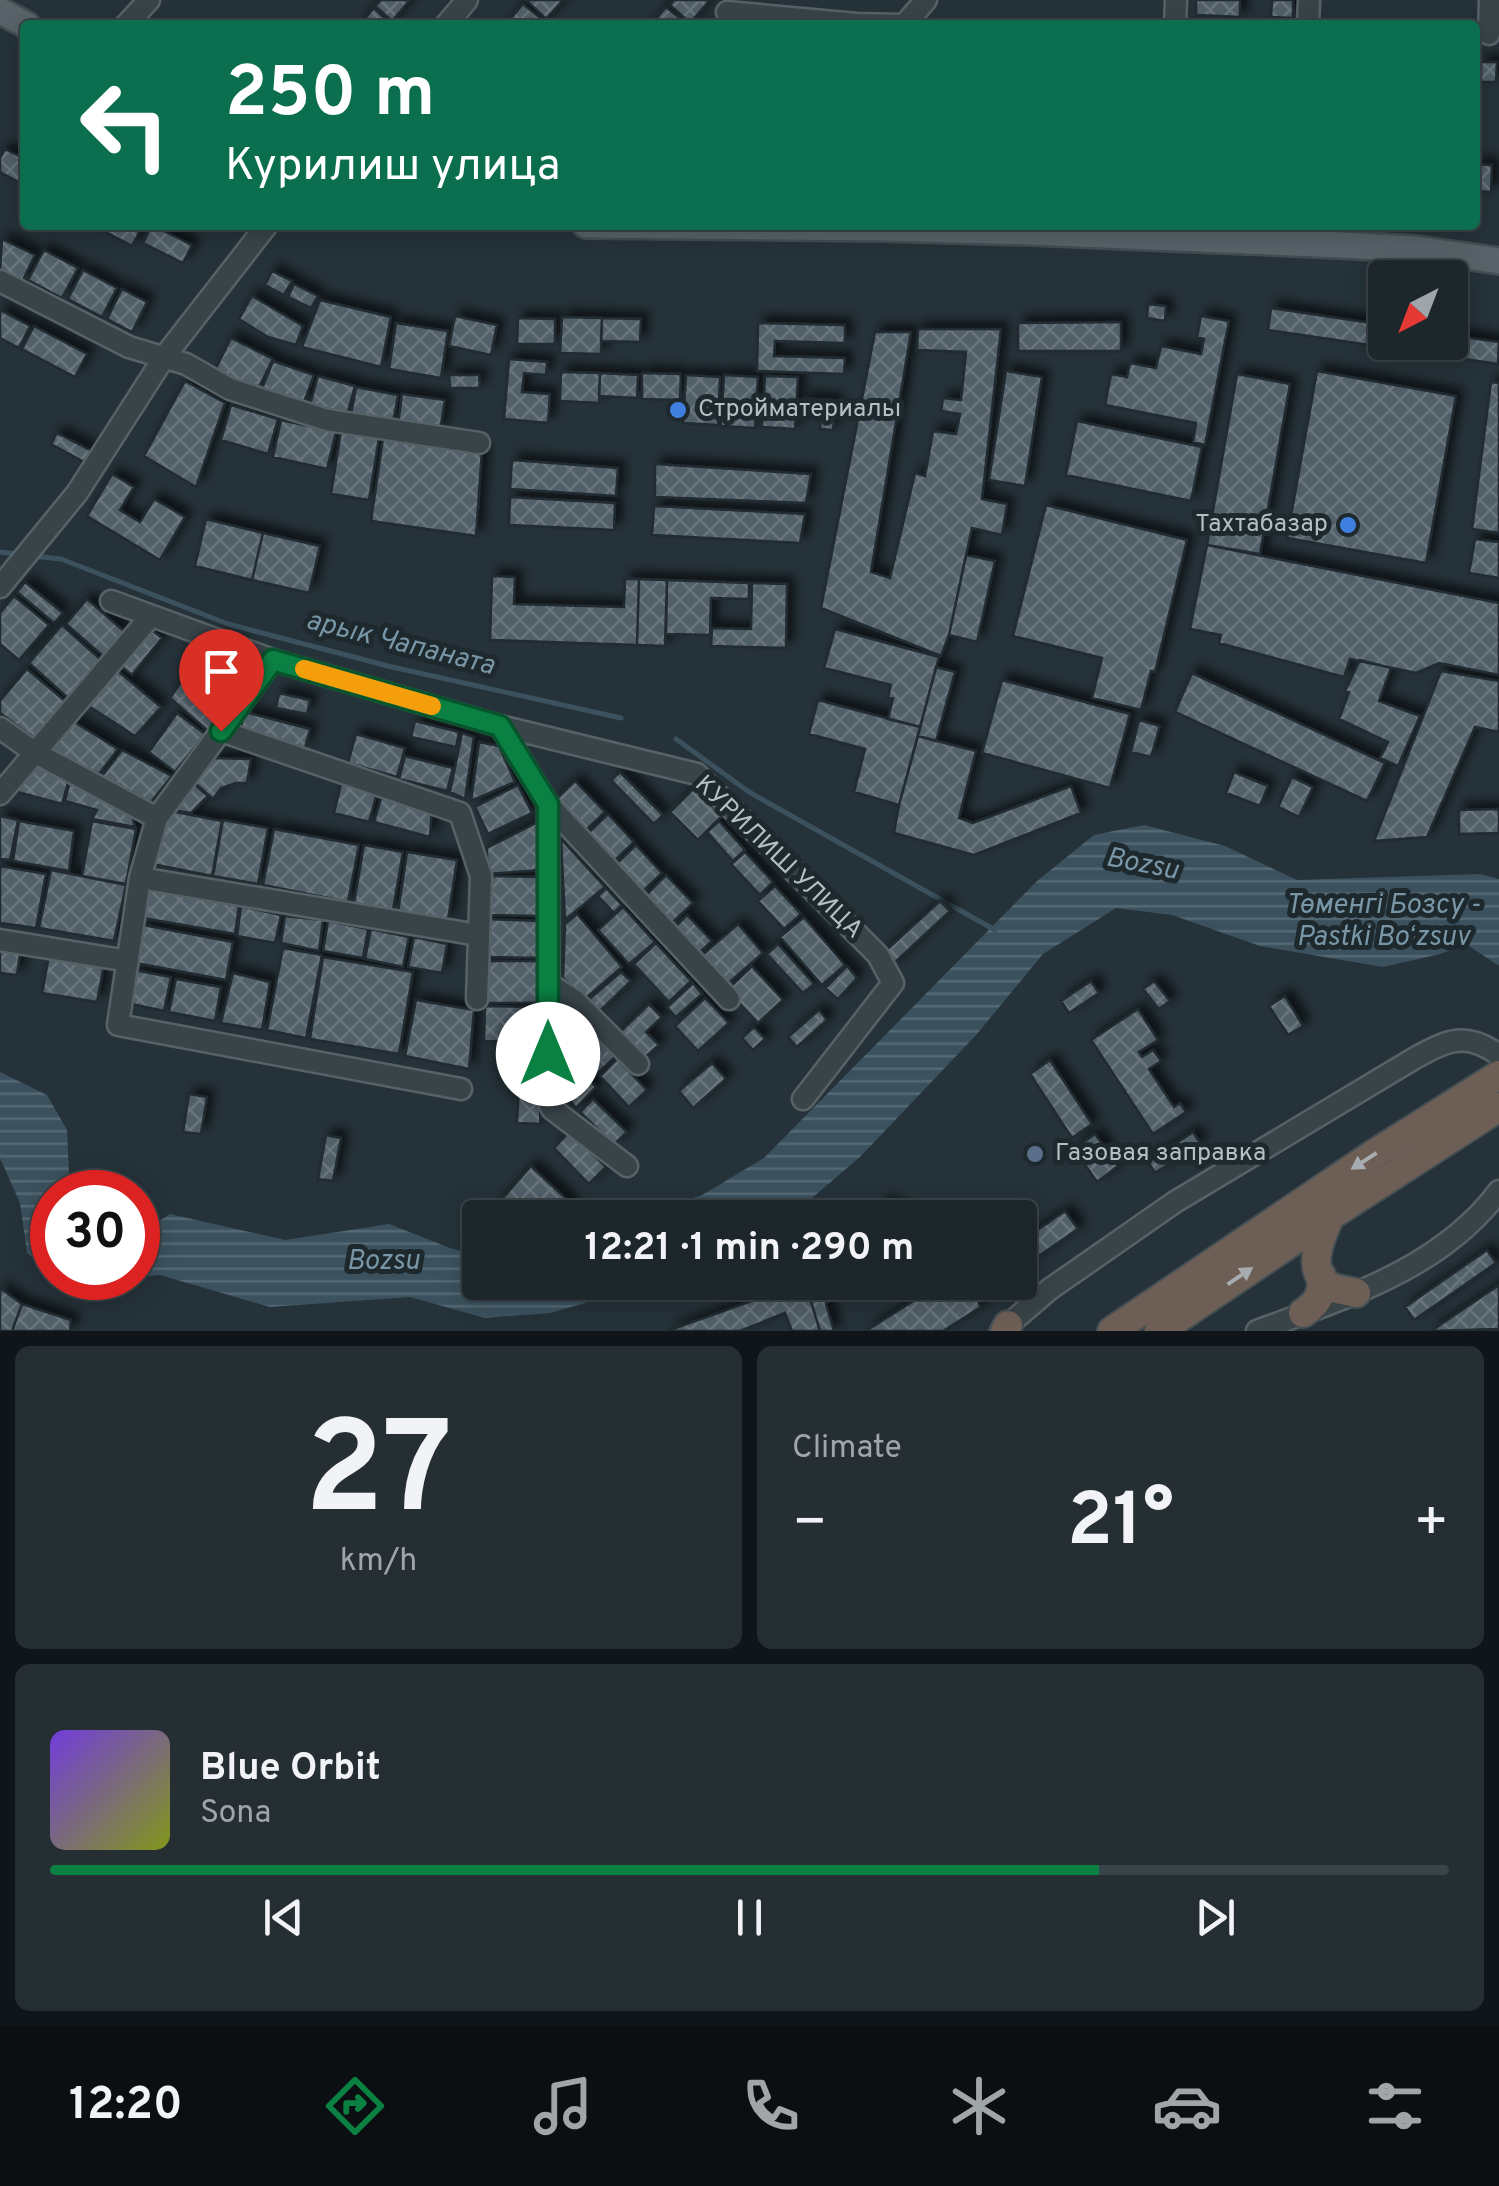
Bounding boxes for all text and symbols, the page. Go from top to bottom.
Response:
text: 250 m [225,52,435,141]
icon: left [60,60,190,190]
text: Курилиш улица [225,139,561,196]
north arrow [1368,260,1468,360]
map controls [1368,260,1468,360]
place label: Стройматериалы [698,394,901,426]
marker: Стройматериалы [667,399,689,421]
place label: Тахтабазар [1195,509,1328,541]
marker: Тахтабазар [1337,514,1359,536]
water label: арык Чапаната [302,603,499,685]
pin [179,629,264,732]
icon: arrive [194,644,249,699]
street label: КУРИЛИШ УЛИЦА [687,769,869,947]
water label: Bozsu [1103,840,1182,890]
water label: Төменгі Бозсу - Pastki Boʻzsuv [1285,888,1481,956]
position arrow [496,1002,600,1106]
place label: Газовая заправка [1055,1138,1266,1170]
marker: Газовая заправка [1024,1143,1046,1165]
one-way arrow [1351,1151,1378,1169]
speed limit sign: 30 [30,1170,160,1300]
text: 12:21 · 1 min · 290 m [585,1225,914,1274]
water label: Bozsu [346,1244,420,1280]
one-way arrow [1227,1267,1254,1286]
text: 27 [305,1394,452,1559]
text: Climate [792,1429,902,1469]
text: 21° [1067,1477,1174,1572]
text: − [792,1490,827,1560]
text: + [1414,1490,1449,1560]
text: km/h [340,1542,417,1582]
text: Blue Orbit [200,1745,381,1794]
text: Sona [200,1794,271,1834]
icon: previous [256,1890,311,1945]
icon: pause [722,1890,777,1945]
icon: next [1188,1890,1243,1945]
icon: directions [320,2071,390,2141]
icon: music [528,2071,598,2141]
icon: phone [736,2071,806,2141]
icon: climate [944,2071,1014,2141]
icon: car [1152,2071,1222,2141]
icon: filters [1360,2071,1430,2141]
text: 12:20 [69,2078,183,2135]

